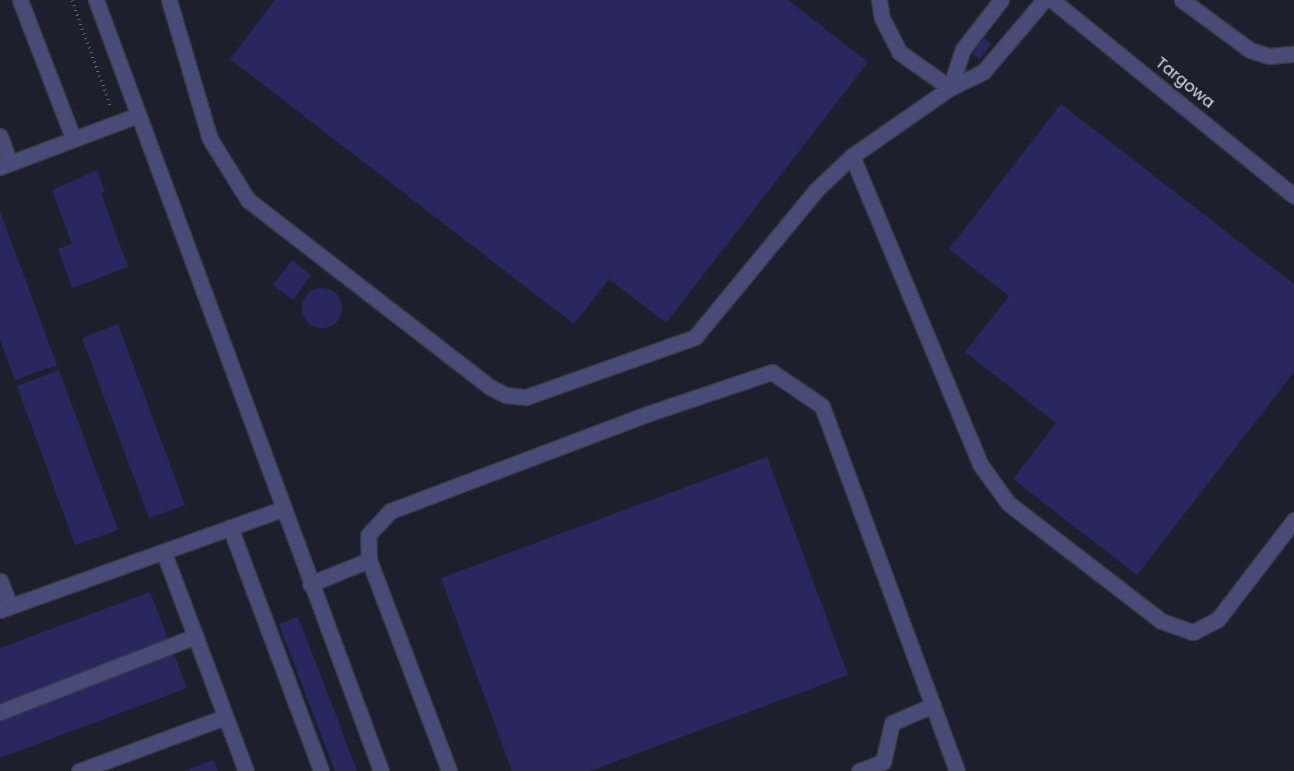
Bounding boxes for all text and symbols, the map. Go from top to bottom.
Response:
street label: Targowa [1152,53,1218,113]

